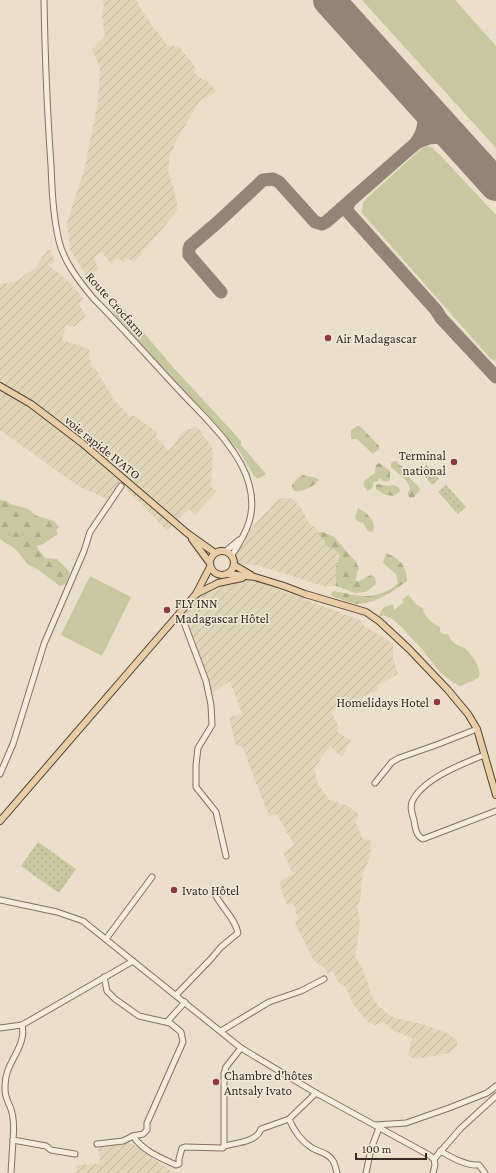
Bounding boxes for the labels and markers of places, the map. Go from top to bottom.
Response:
place label: Air Madagascar [336,331,417,346]
marker: Air Madagascar [323,333,333,343]
place label: Terminal national [399,448,447,478]
marker: Terminal national [449,457,459,467]
place label: FLY INN Madagascar Hôtel [175,596,269,626]
marker: FLY INN Madagascar Hôtel [162,605,172,615]
place label: Homelidays Hotel [336,695,430,710]
marker: Homelidays Hotel [432,697,442,707]
place label: Ivato Hôtel [182,883,240,898]
marker: Ivato Hôtel [169,885,179,895]
place label: Chambre d'hôtes Antsaly Ivato [224,1068,313,1098]
marker: Chambre d'hôtes Antsaly Ivato [211,1077,221,1087]

